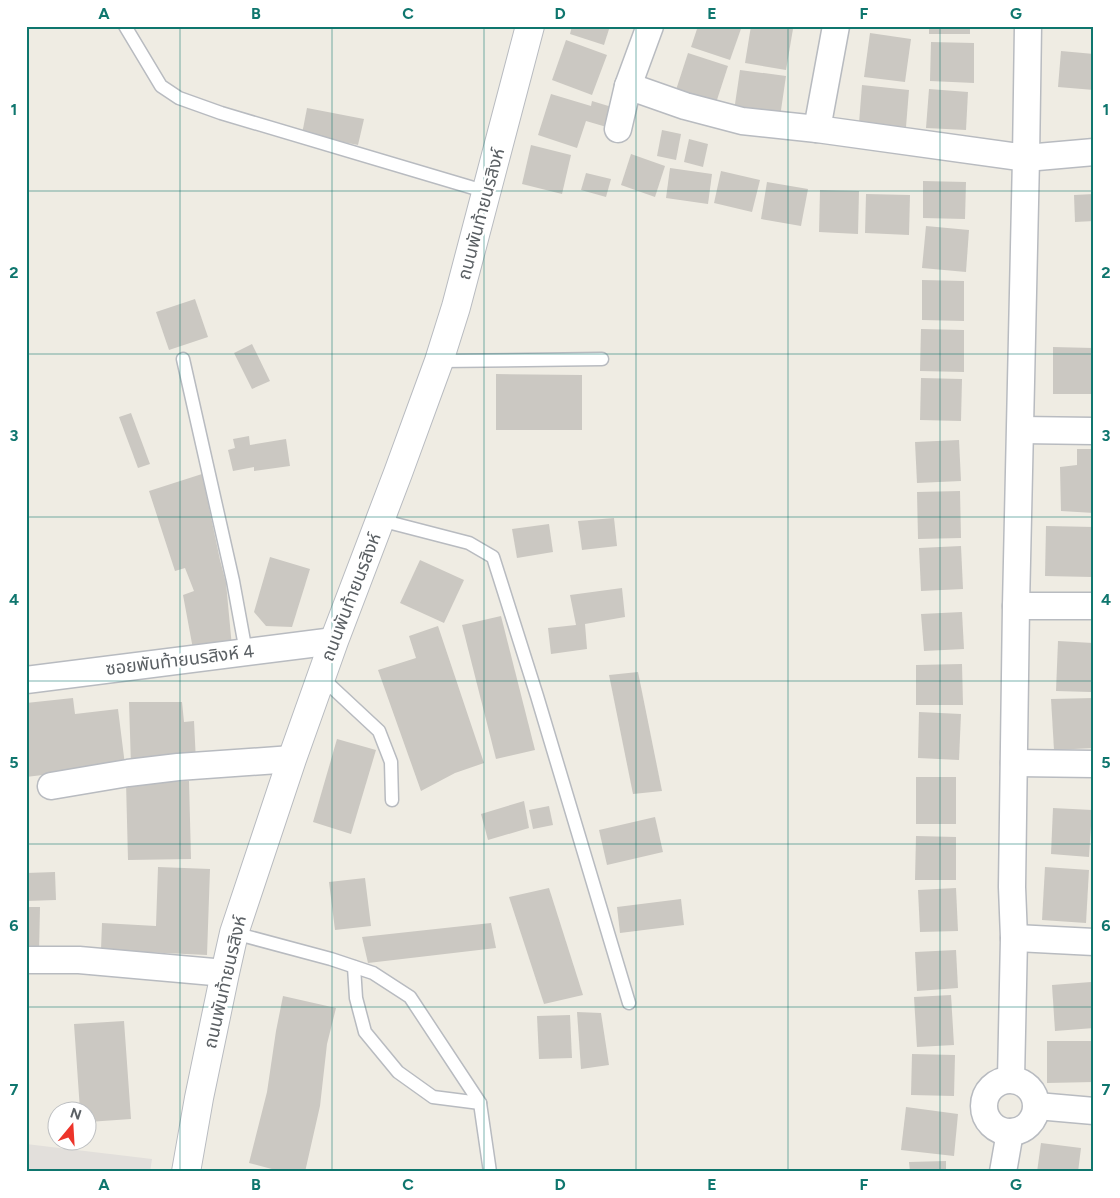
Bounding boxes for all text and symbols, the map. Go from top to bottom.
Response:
text: A [98,4,110,23]
text: B [251,4,261,23]
text: C [402,4,414,23]
text: D [554,4,566,23]
text: E [707,4,717,23]
text: F [860,4,869,23]
text: G [1010,4,1022,23]
text: 1 [11,100,17,119]
text: 1 [1103,100,1109,119]
street label: ถนนพันท้ายนรสิงห์ [453,145,509,282]
text: 2 [9,263,19,282]
text: 2 [1101,263,1111,282]
text: 3 [10,426,19,445]
text: 3 [1102,426,1111,445]
street label: ถนนพันท้ายนรสิงห์ [316,529,386,664]
text: 4 [9,590,19,609]
text: 4 [1101,590,1111,609]
street label: ซอยพันท้ายนรสิงห์ 4 [104,640,256,680]
text: 5 [9,753,19,772]
text: 5 [1101,753,1111,772]
street label: ถนนพันท้ายนรสิงห์ [199,913,251,1051]
text: 6 [9,916,19,935]
text: 6 [1101,916,1111,935]
text: 7 [10,1080,19,1099]
text: 7 [1102,1080,1111,1099]
north arrow [48,1100,98,1150]
text: N [68,1104,84,1124]
text: A [98,1175,110,1194]
text: B [251,1175,261,1194]
text: C [402,1175,414,1194]
text: D [554,1175,566,1194]
text: E [707,1175,717,1194]
text: F [860,1175,869,1194]
text: G [1010,1175,1022,1194]

